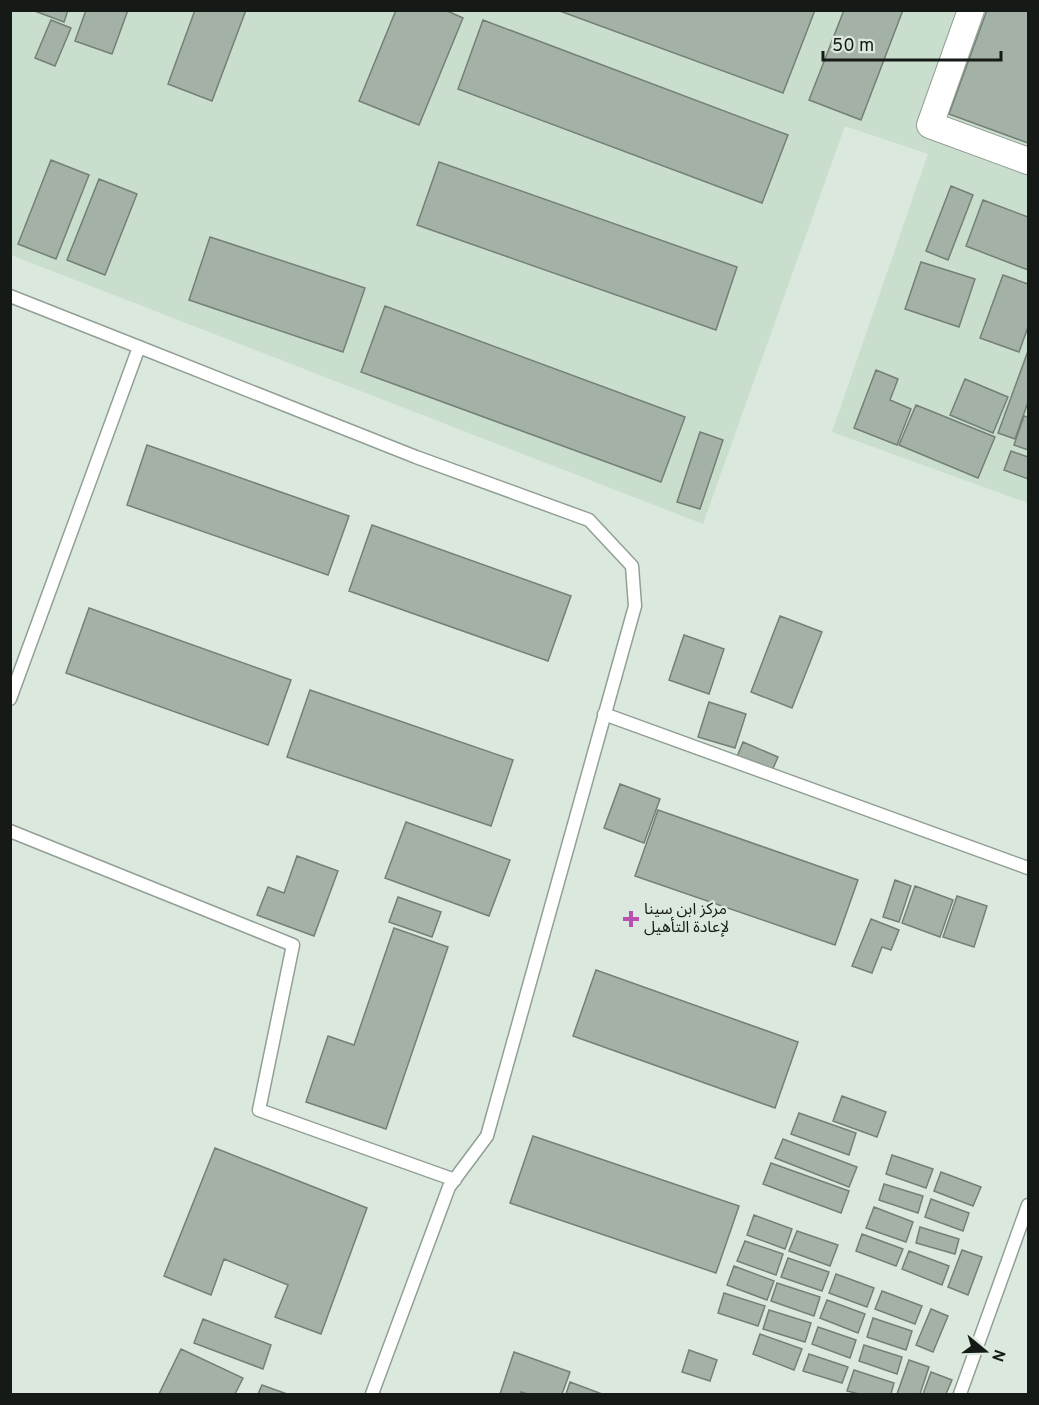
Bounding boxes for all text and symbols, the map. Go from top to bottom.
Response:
scale bar [823,24,1002,62]
text: 50 m [832,35,874,58]
place label: مركز ابن سينا لإعادة التأهيل [644,900,729,938]
marker: مركز ابن سينا لإعادة التأهيل [622,910,640,928]
north arrow [955,1321,1015,1381]
text: N [986,1347,1009,1364]

